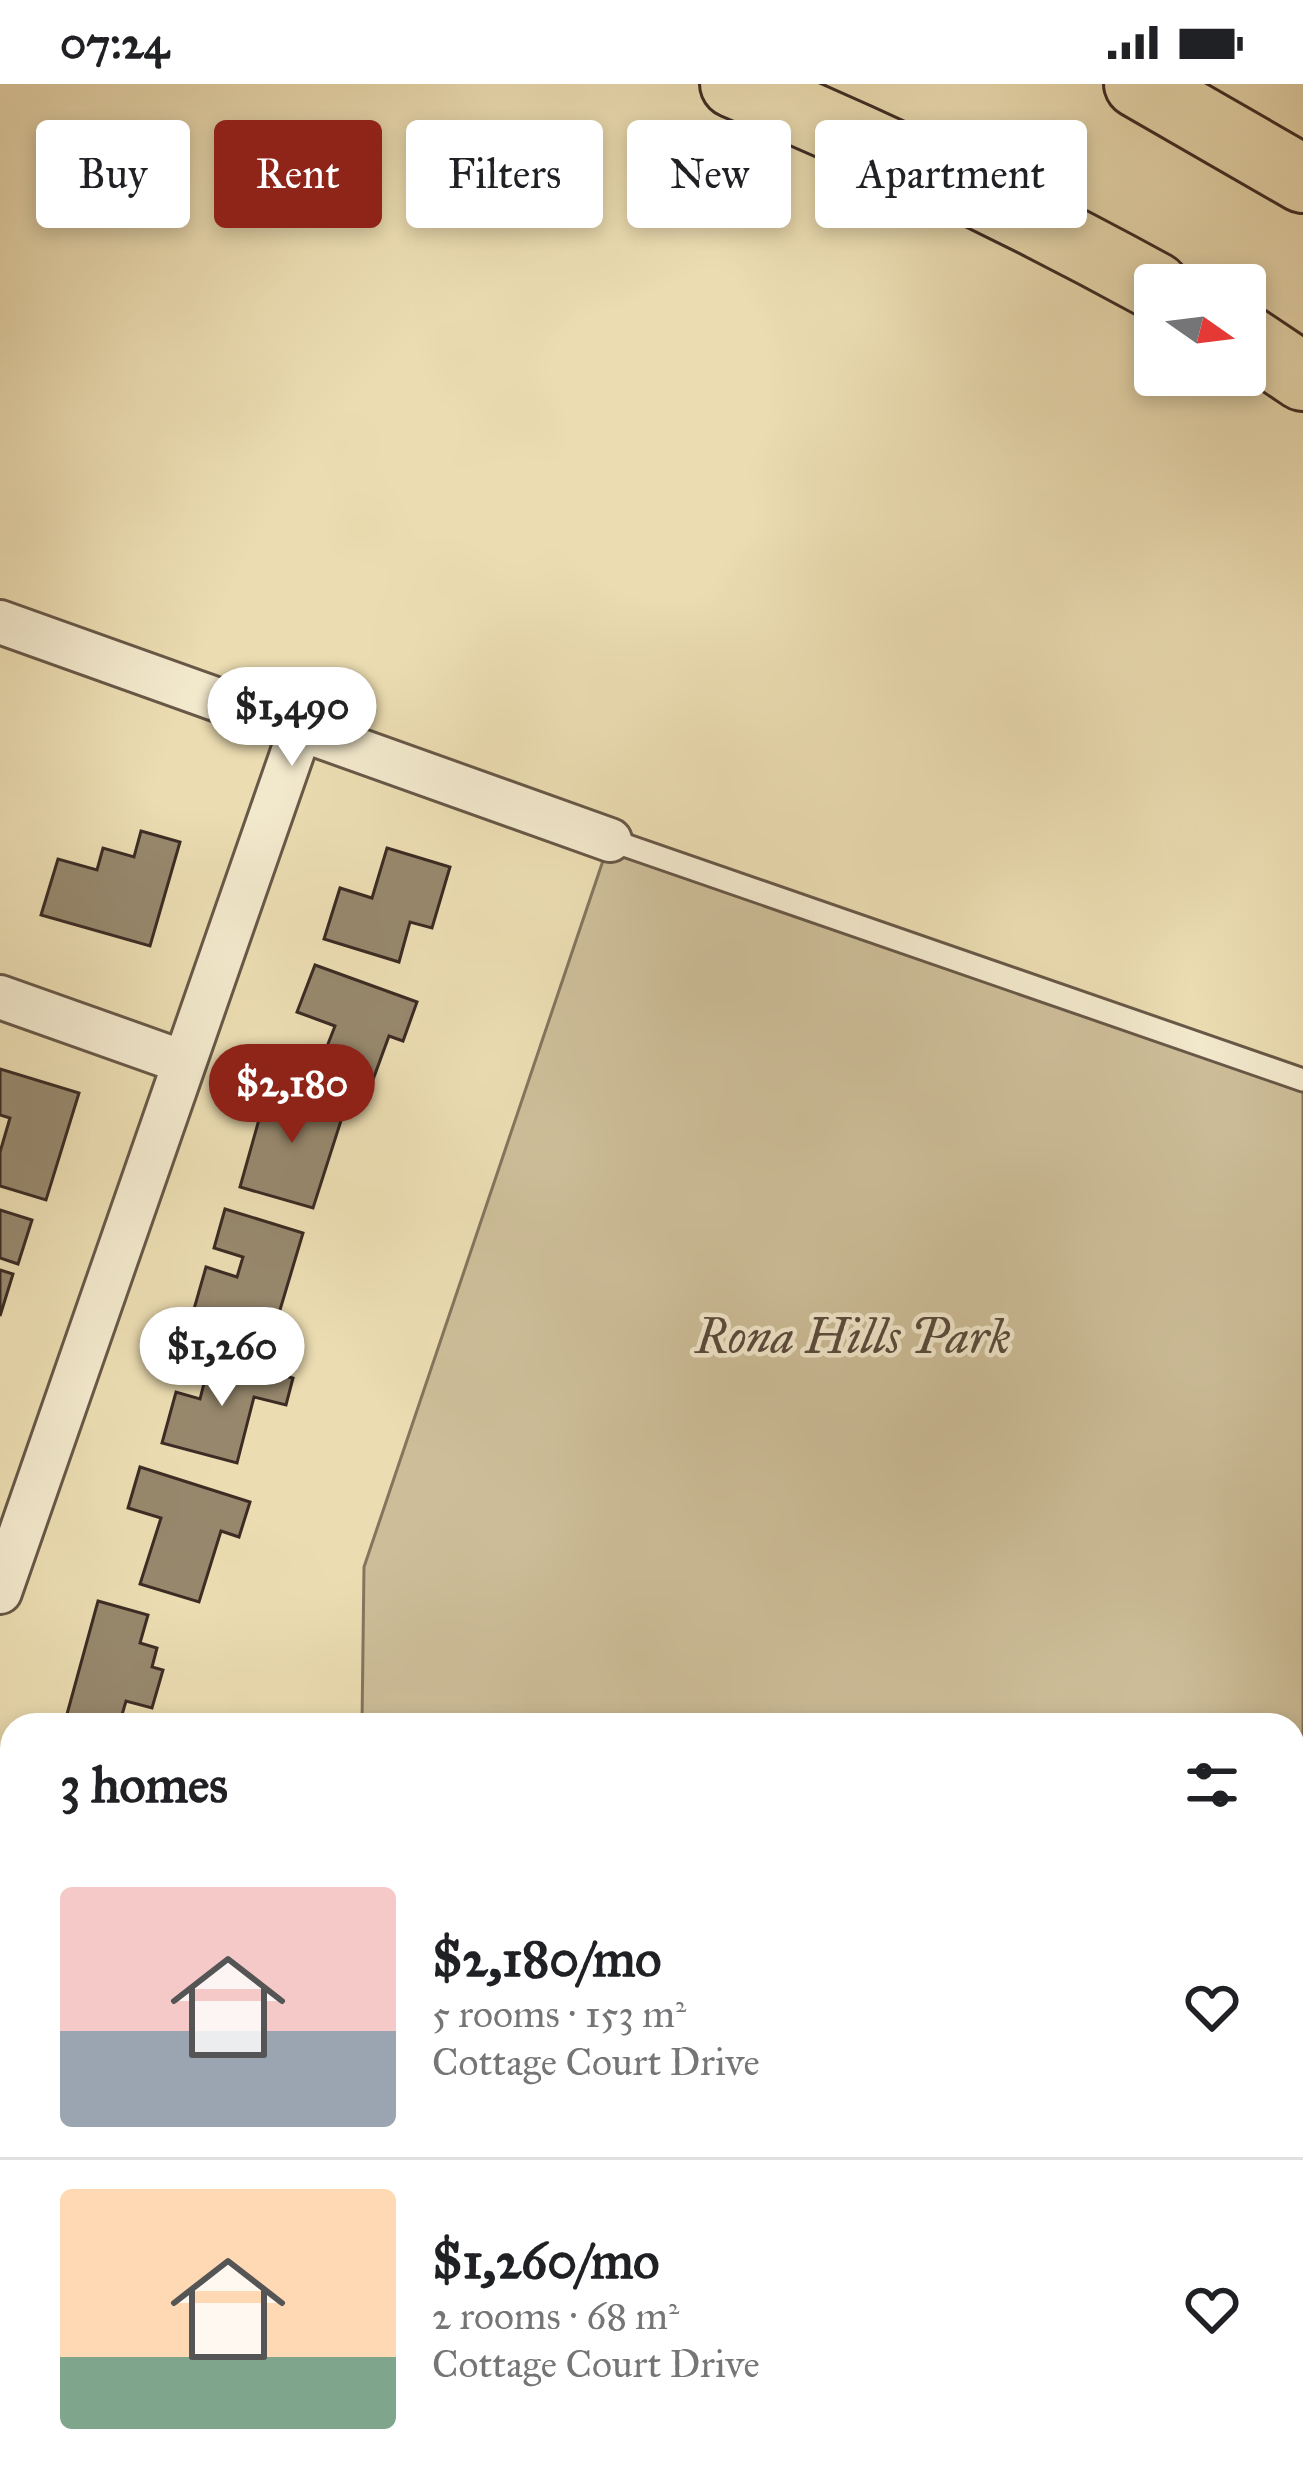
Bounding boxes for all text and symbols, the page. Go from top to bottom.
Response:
text: 07:24 [60,15,169,70]
chip: Buy [36,120,190,228]
chip: Rent [214,120,382,228]
chip: Filters [406,120,603,228]
chip: New [627,120,791,228]
chip: Apartment [815,120,1087,228]
north arrow [1134,264,1266,396]
map controls [1134,264,1266,396]
pin: $1,490 [194,667,390,769]
text: $1,490 [234,682,350,730]
pin: $2,180 [194,1044,390,1146]
text: $2,180 [236,1059,348,1107]
pin: $1,260 [124,1307,320,1409]
park label: Rona Hills Park [694,1307,1011,1366]
text: $1,260 [167,1322,277,1370]
icon: filters [1179,1752,1245,1818]
text: 3 homes [60,1754,228,1816]
text: $2,180/mo [432,1928,661,1990]
icon: home [156,1935,300,2079]
icon: heart [1179,1974,1245,2040]
text: 5 rooms · 153 m² [432,1990,686,2038]
text: Cottage Court Drive [432,2038,760,2086]
text: $1,260/mo [432,2230,659,2292]
icon: home [156,2237,300,2381]
icon: heart [1179,2276,1245,2342]
text: 2 rooms · 68 m² [432,2292,679,2340]
text: Cottage Court Drive [432,2340,760,2388]

